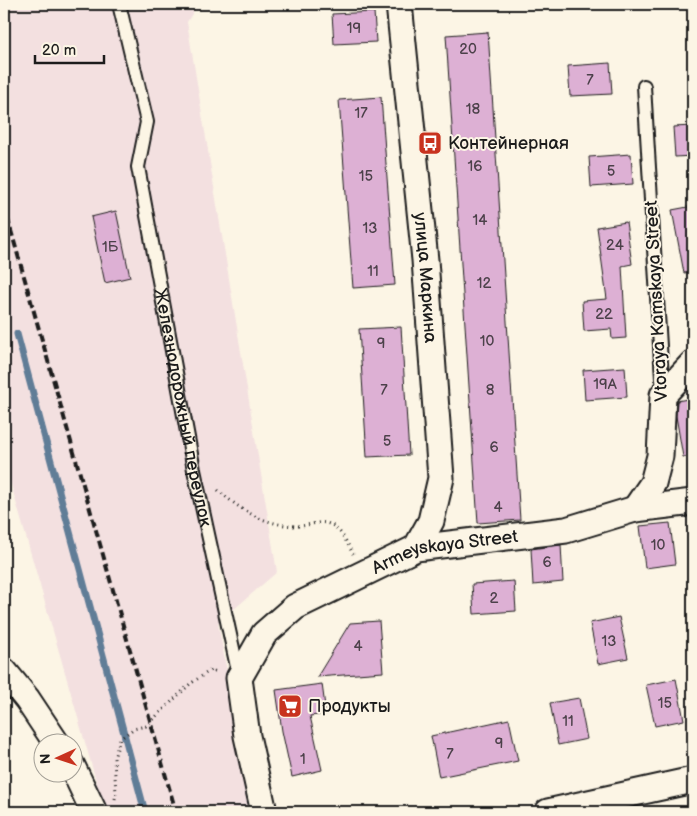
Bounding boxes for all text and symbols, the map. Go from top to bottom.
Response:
house number: 19 [347,19,361,38]
scale bar [35,32,104,64]
house number: 20 [459,40,477,59]
text: 20 m [42,41,76,60]
house number: 7 [586,71,594,90]
house number: 18 [466,100,481,119]
house number: 17 [354,104,368,123]
bus stop icon: Контейнерная [417,130,443,156]
place label: Контейнерная [448,133,569,154]
house number: 16 [468,157,482,176]
house number: 5 [607,162,615,181]
house number: 15 [359,167,373,186]
street label: Vtoraya Kamskaya Street [641,199,672,402]
street label: улица Маркина [409,211,441,344]
house number: 14 [473,211,487,230]
house number: 13 [362,219,378,238]
house number: 24 [606,236,624,255]
house number: 1Б [102,238,119,257]
house number: 11 [367,262,379,281]
house number: 12 [477,274,491,293]
street label: Железнодорожный переулок [150,287,216,529]
house number: 22 [595,305,613,324]
house number: 10 [480,332,494,351]
house number: 9 [377,334,385,353]
house number: 19А [593,375,618,394]
house number: 7 [380,381,388,400]
house number: 8 [486,381,495,400]
house number: 5 [383,432,391,451]
house number: 6 [489,438,499,457]
house number: 4 [493,498,503,517]
street label: Armeyskaya Street [369,526,519,579]
house number: 10 [651,536,665,555]
house number: 6 [542,553,552,572]
house number: 2 [490,589,499,608]
house number: 13 [601,632,617,651]
house number: 4 [353,637,363,656]
supermarket icon: Продукты [277,693,303,719]
house number: 15 [658,694,672,713]
place label: Продукты [308,696,391,717]
house number: 11 [562,712,574,731]
north arrow [32,734,82,784]
house number: 9 [495,734,503,753]
house number: 7 [446,745,454,764]
house number: 1 [300,750,306,769]
text: N [37,753,54,764]

